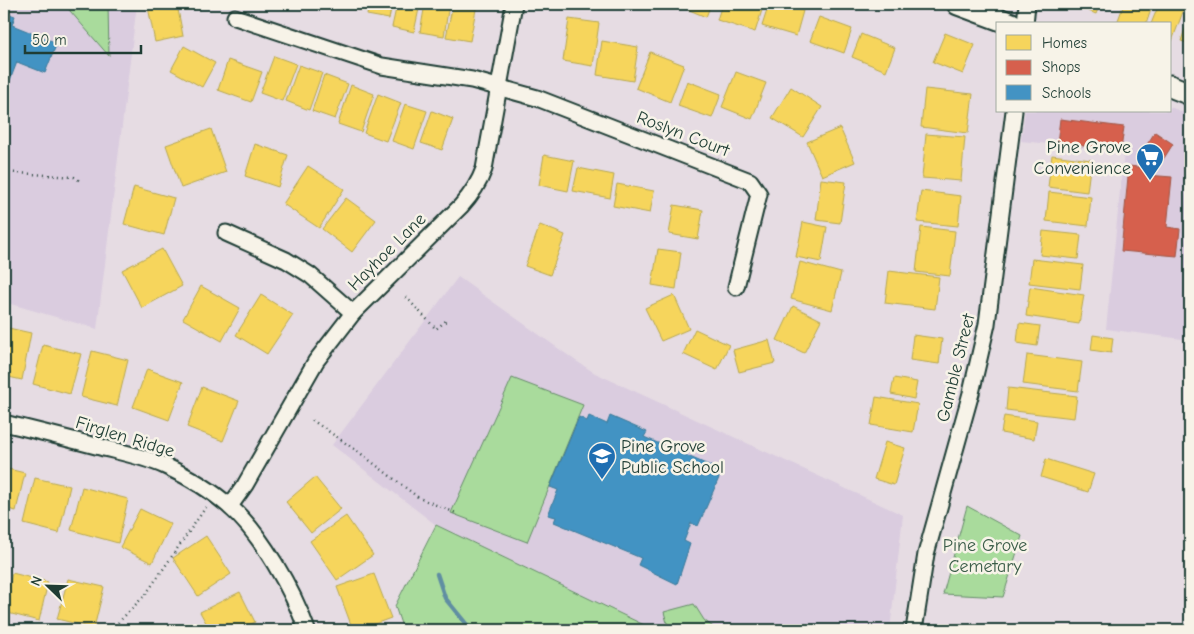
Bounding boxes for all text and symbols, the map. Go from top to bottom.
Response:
scale bar [25,22,141,54]
legend [996,22,1172,112]
text: 50 m [32,31,67,49]
text: Homes [1042,34,1087,52]
text: Shops [1042,58,1080,76]
text: Schools [1042,84,1091,102]
street label: Roslyn Court [634,107,733,162]
place label: Pine Grove Convenience [1034,137,1131,179]
supermarket icon: Pine Grove Convenience [1135,142,1165,181]
street label: Hayhoe Lane [344,209,430,295]
street label: Gamble Street [932,311,980,424]
street label: Firglen Ridge [73,412,177,462]
place label: Pine Grove Public School [621,436,724,478]
school or university icon: Pine Grove Public School [587,441,617,480]
park label: Pine Grove Cemetary [943,535,1027,577]
north arrow [22,562,72,612]
text: N [27,574,46,589]

